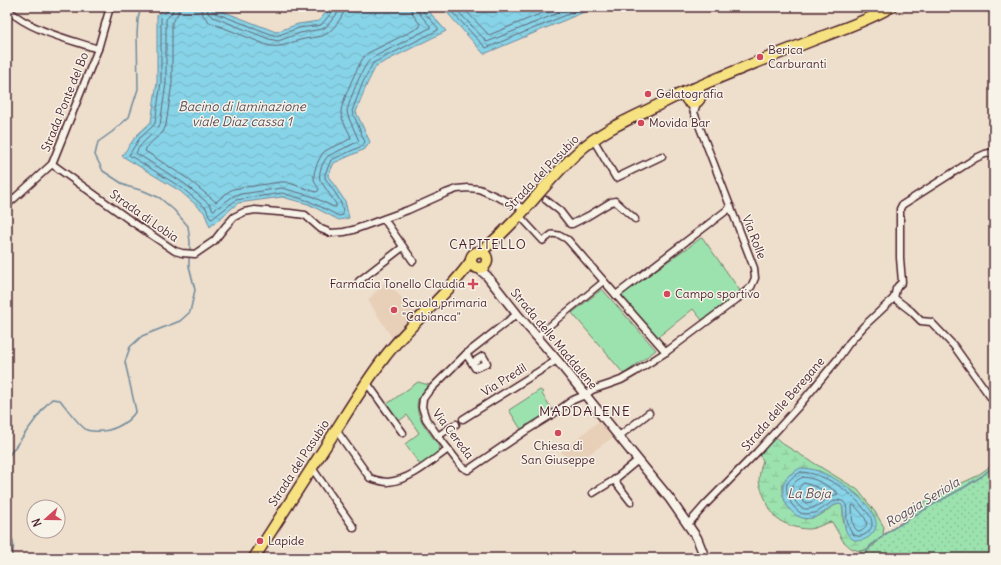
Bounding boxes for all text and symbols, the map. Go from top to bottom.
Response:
place label: Berica Carburanti [768,42,826,71]
street label: Strada Ponte del Bo [38,50,91,154]
marker: Berica Carburanti [755,52,765,62]
place label: Gelatografia [656,86,723,101]
marker: Gelatografia [643,89,653,99]
water label: Bacino di laminazione viale Diaz cassa 1 [178,98,307,130]
place label: Movida Bar [649,115,710,130]
marker: Movida Bar [636,118,646,128]
street label: Strada del Pasubio [501,131,582,214]
street label: Strada di Lobia [107,186,182,245]
street label: Via Rolle [739,213,770,261]
district label: CAPITELLO [449,236,527,253]
place label: Farmacia Tonello Claudia [330,276,465,291]
marker: Farmacia Tonello Claudia [468,279,478,289]
street label: Strada delle Maddalene [508,285,601,392]
place label: Campo sportivo [675,286,760,301]
marker: Campo sportivo [662,289,672,299]
place label: Scuola primaria "Cabianca" [402,295,487,324]
marker: Scuola primaria "Cabianca" [389,305,399,315]
street label: Strada delle Beregane [738,354,827,454]
street label: Via Predil [478,360,529,399]
district label: MADDALENE [539,402,631,420]
street label: Via Cereda [430,406,477,462]
street label: Strada del Pasubio [265,416,332,509]
marker: Chiesa di San Giuseppe [553,428,563,438]
place label: Chiesa di San Giuseppe [521,438,595,467]
water label: Roggia Seriola [882,473,963,531]
water label: La Boja [787,485,831,502]
north arrow [26,499,66,539]
text: N [29,517,45,529]
place label: Lapide [268,533,304,548]
marker: Lapide [255,536,265,546]

